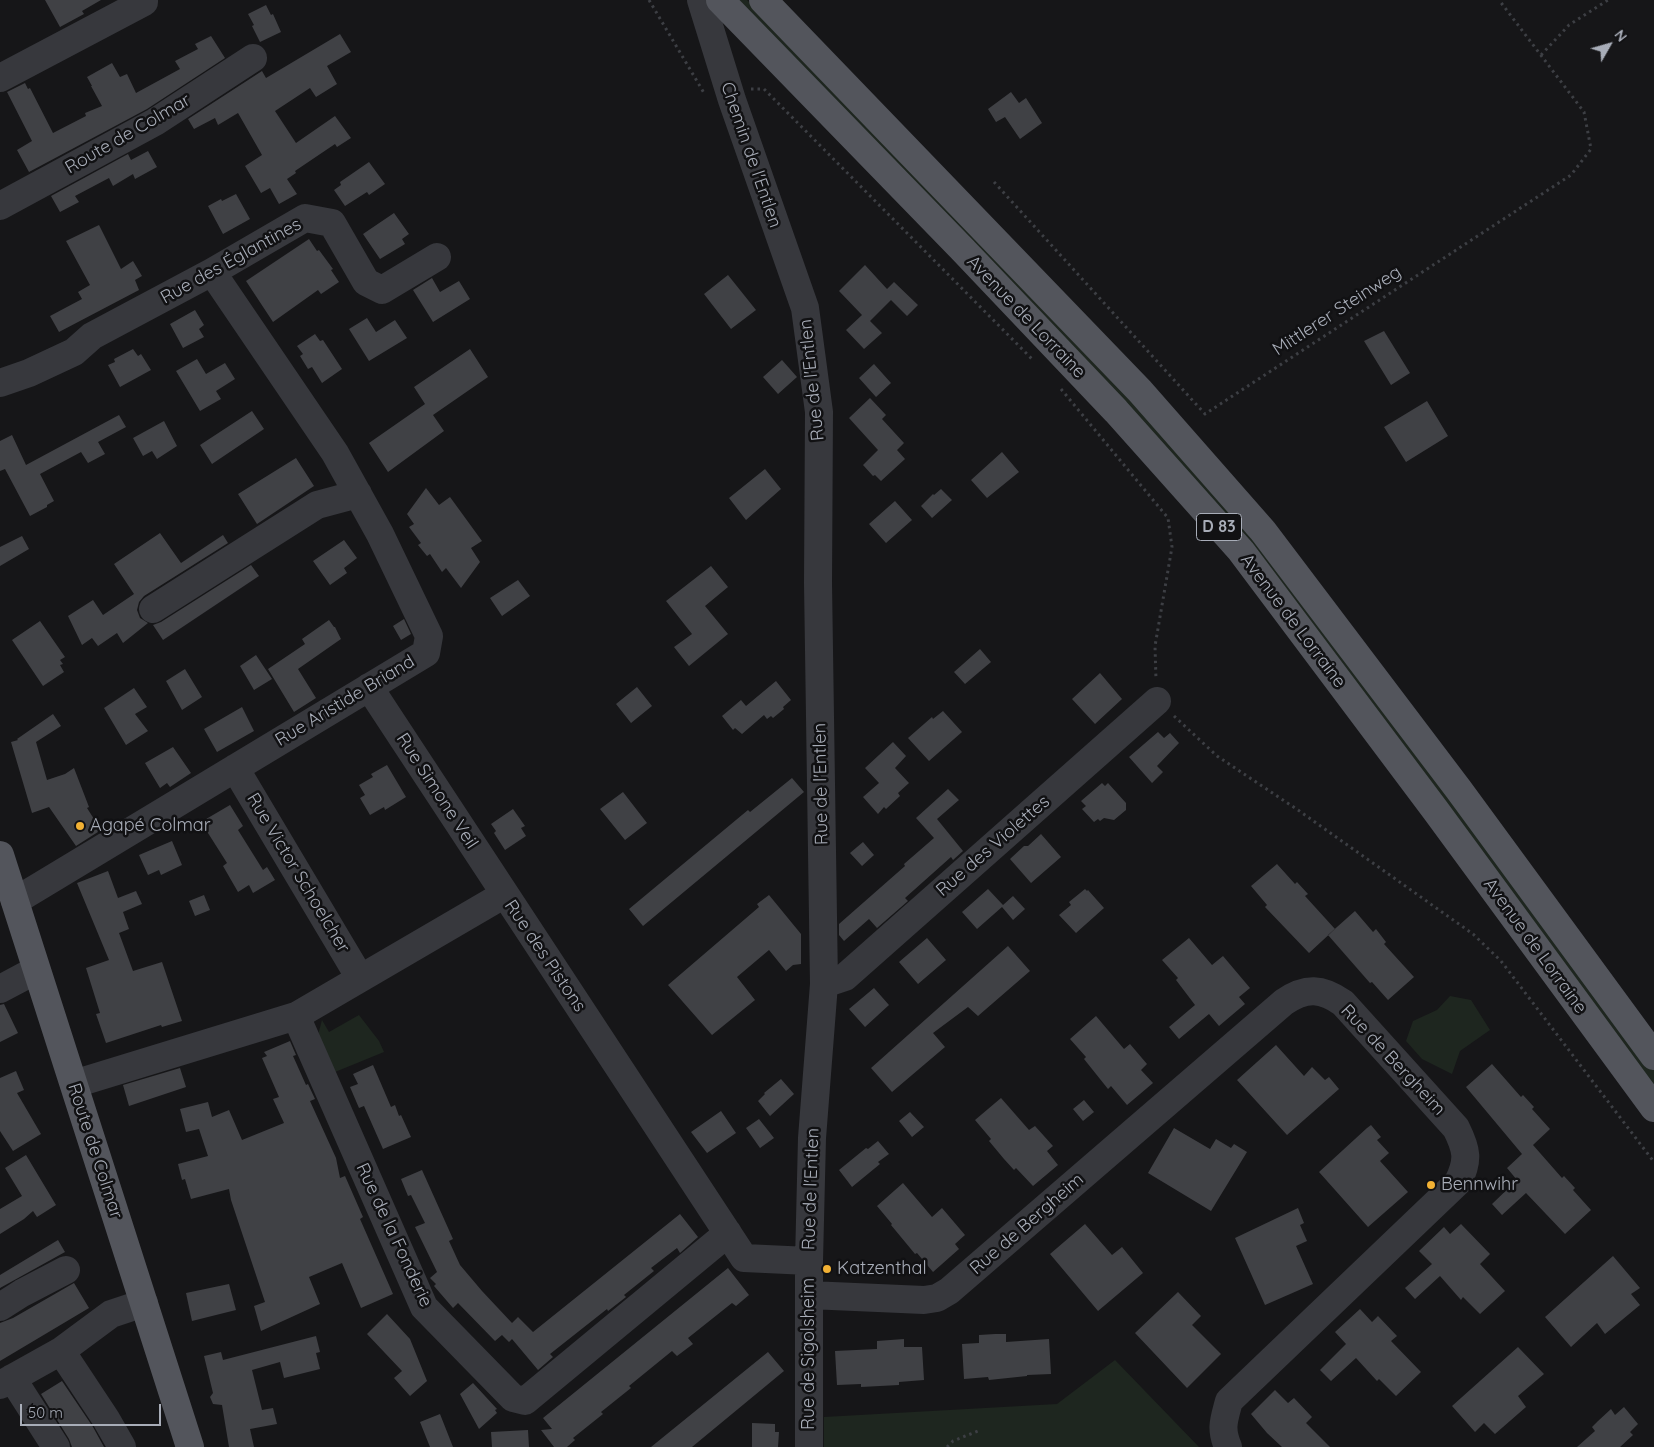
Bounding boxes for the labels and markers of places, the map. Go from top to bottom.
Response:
place label: Agapé Colmar [90,815,211,837]
marker: Agapé Colmar [74,820,86,832]
place label: Bennwihr [1441,1174,1518,1196]
marker: Bennwihr [1425,1179,1437,1191]
place label: Katzenthal [837,1258,927,1280]
marker: Katzenthal [821,1263,833,1275]

